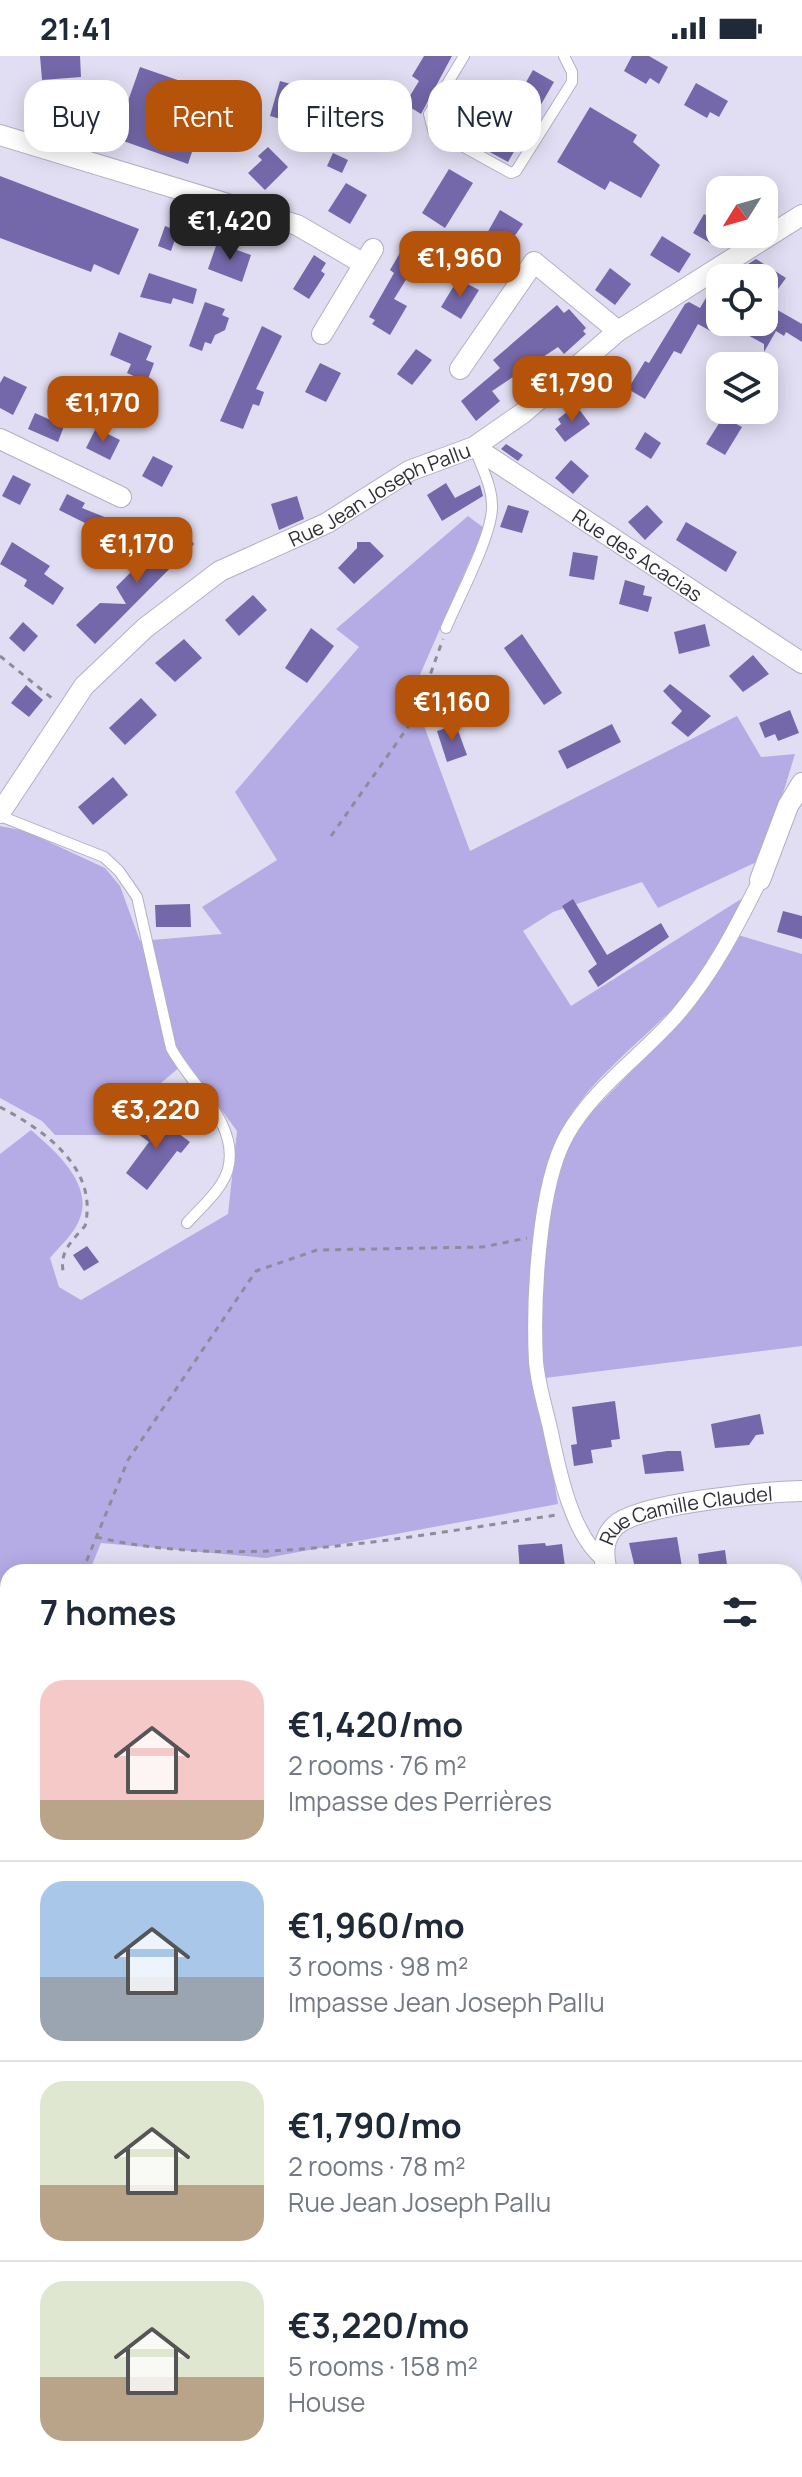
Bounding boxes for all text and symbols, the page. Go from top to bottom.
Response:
text: 21:41 [40,8,113,49]
chip: Buy [24,80,129,152]
chip: Rent [145,80,262,152]
chip: Filters [278,80,412,152]
chip: New [428,80,541,152]
north arrow [706,176,778,248]
map controls [706,176,778,424]
pin: €1,420 [165,194,295,262]
text: €1,420 [188,202,272,238]
pin: €1,960 [395,231,525,299]
text: €1,960 [417,239,503,275]
button: locate [706,264,778,336]
button: layers [706,352,778,424]
pin: €1,790 [507,356,637,424]
text: €1,790 [530,364,614,400]
pin: €1,170 [38,376,168,444]
text: €1,170 [65,384,141,420]
street label: Rue Jean Joseph Pallu [284,436,474,552]
street label: Rue des Acacias [568,502,708,607]
pin: €1,170 [72,517,202,585]
text: €1,170 [99,525,175,561]
pin: €1,160 [387,675,517,743]
text: €1,160 [413,683,491,719]
pin: €3,220 [91,1083,221,1151]
text: €3,220 [112,1091,200,1127]
street label: Rue Camille Claudel [592,1479,774,1549]
text: 7 homes [40,1589,176,1635]
icon: filters [718,1590,762,1634]
text: €1,420/mo [288,1701,463,1747]
icon: home [104,1712,200,1808]
text: 2 rooms · 76 m² [288,1747,467,1783]
text: Impasse des Perrières [288,1783,552,1819]
text: €1,960/mo [288,1902,465,1948]
icon: home [104,1913,200,2009]
text: 3 rooms · 98 m² [288,1948,468,1984]
text: Impasse Jean Joseph Pallu [288,1984,605,2020]
text: €1,790/mo [288,2102,462,2148]
icon: home [104,2113,200,2209]
text: 2 rooms · 78 m² [288,2148,466,2184]
text: Rue Jean Joseph Pallu [288,2184,551,2220]
text: €3,220/mo [288,2302,469,2348]
icon: home [104,2313,200,2409]
text: 5 rooms · 158 m² [288,2348,478,2384]
text: House [288,2384,365,2420]

